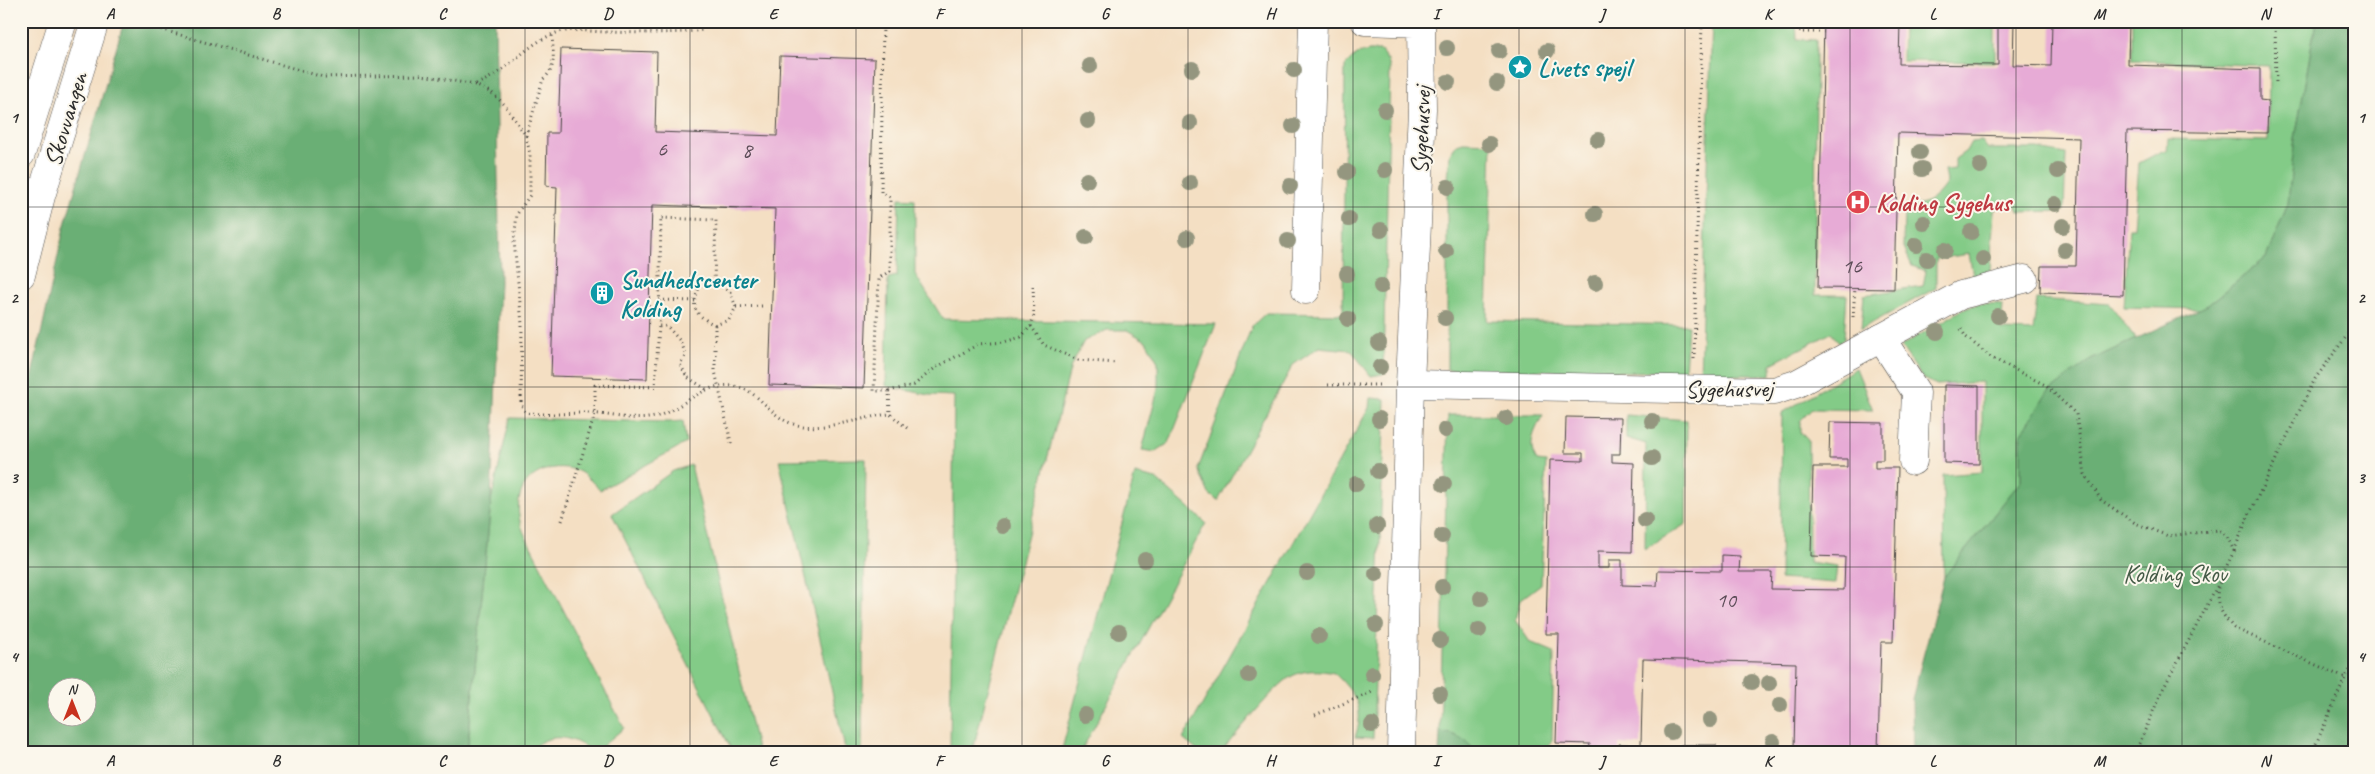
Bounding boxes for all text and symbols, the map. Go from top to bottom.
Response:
text: A [106,4,116,24]
text: B [272,4,282,24]
text: C [438,4,448,24]
text: D [603,4,614,24]
text: E [769,4,780,24]
text: F [935,4,946,24]
text: G [1101,4,1111,24]
text: H [1265,4,1277,24]
text: I [1433,4,1443,24]
text: J [1598,4,1607,24]
text: K [1764,4,1776,24]
text: L [1930,4,1938,24]
text: M [2093,4,2107,24]
text: N [2260,4,2273,24]
place label: Livets spejl [1538,52,1635,84]
place icon: Livets spejl [1507,54,1533,80]
street label: Skovvangen [37,67,96,170]
street label: Sygehusvej [1403,83,1439,175]
text: 1 [10,108,19,128]
text: 1 [2357,108,2366,128]
house number: 6 [657,135,668,163]
house number: 8 [742,136,754,164]
place label: Kolding Sygehus [1876,187,2013,219]
hospital icon: Kolding Sygehus [1845,189,1871,215]
house number: 16 [1842,252,1863,280]
place label: Sundhedscenter Kolding [620,264,759,325]
building icon: Sundhedscenter Kolding [589,280,615,306]
text: 2 [10,288,19,308]
text: 2 [2357,288,2366,308]
street label: Sygehusvej [1685,372,1776,406]
text: 3 [10,468,19,488]
text: 3 [2357,468,2366,488]
park label: Kolding Skov [2123,558,2229,590]
house number: 10 [1716,586,1738,614]
text: 4 [10,647,19,667]
text: 4 [2357,647,2366,667]
north arrow [48,676,98,726]
text: N [68,681,79,698]
text: A [106,751,116,771]
text: B [272,751,282,771]
text: C [438,751,448,771]
text: D [603,751,614,771]
text: E [769,751,780,771]
text: F [935,751,946,771]
text: G [1101,751,1111,771]
text: H [1265,751,1277,771]
text: I [1433,751,1443,771]
text: J [1598,751,1607,771]
text: K [1764,751,1776,771]
text: L [1930,751,1938,771]
text: M [2093,751,2107,771]
text: N [2260,751,2273,771]

